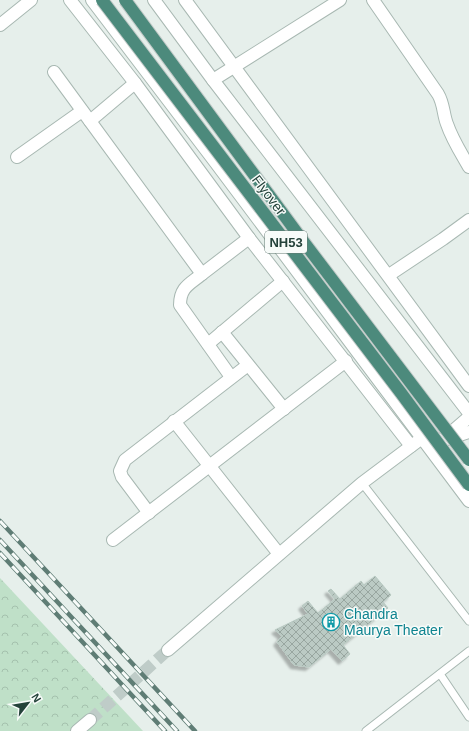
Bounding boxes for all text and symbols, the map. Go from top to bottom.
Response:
street label: Flyover [249,172,289,218]
road number: NH53 [265,231,307,253]
place label: Chandra Maurya Theater [344,606,443,638]
building icon: Chandra Maurya Theater [321,612,341,632]
north arrow [8,683,48,723]
text: N [29,691,44,704]

